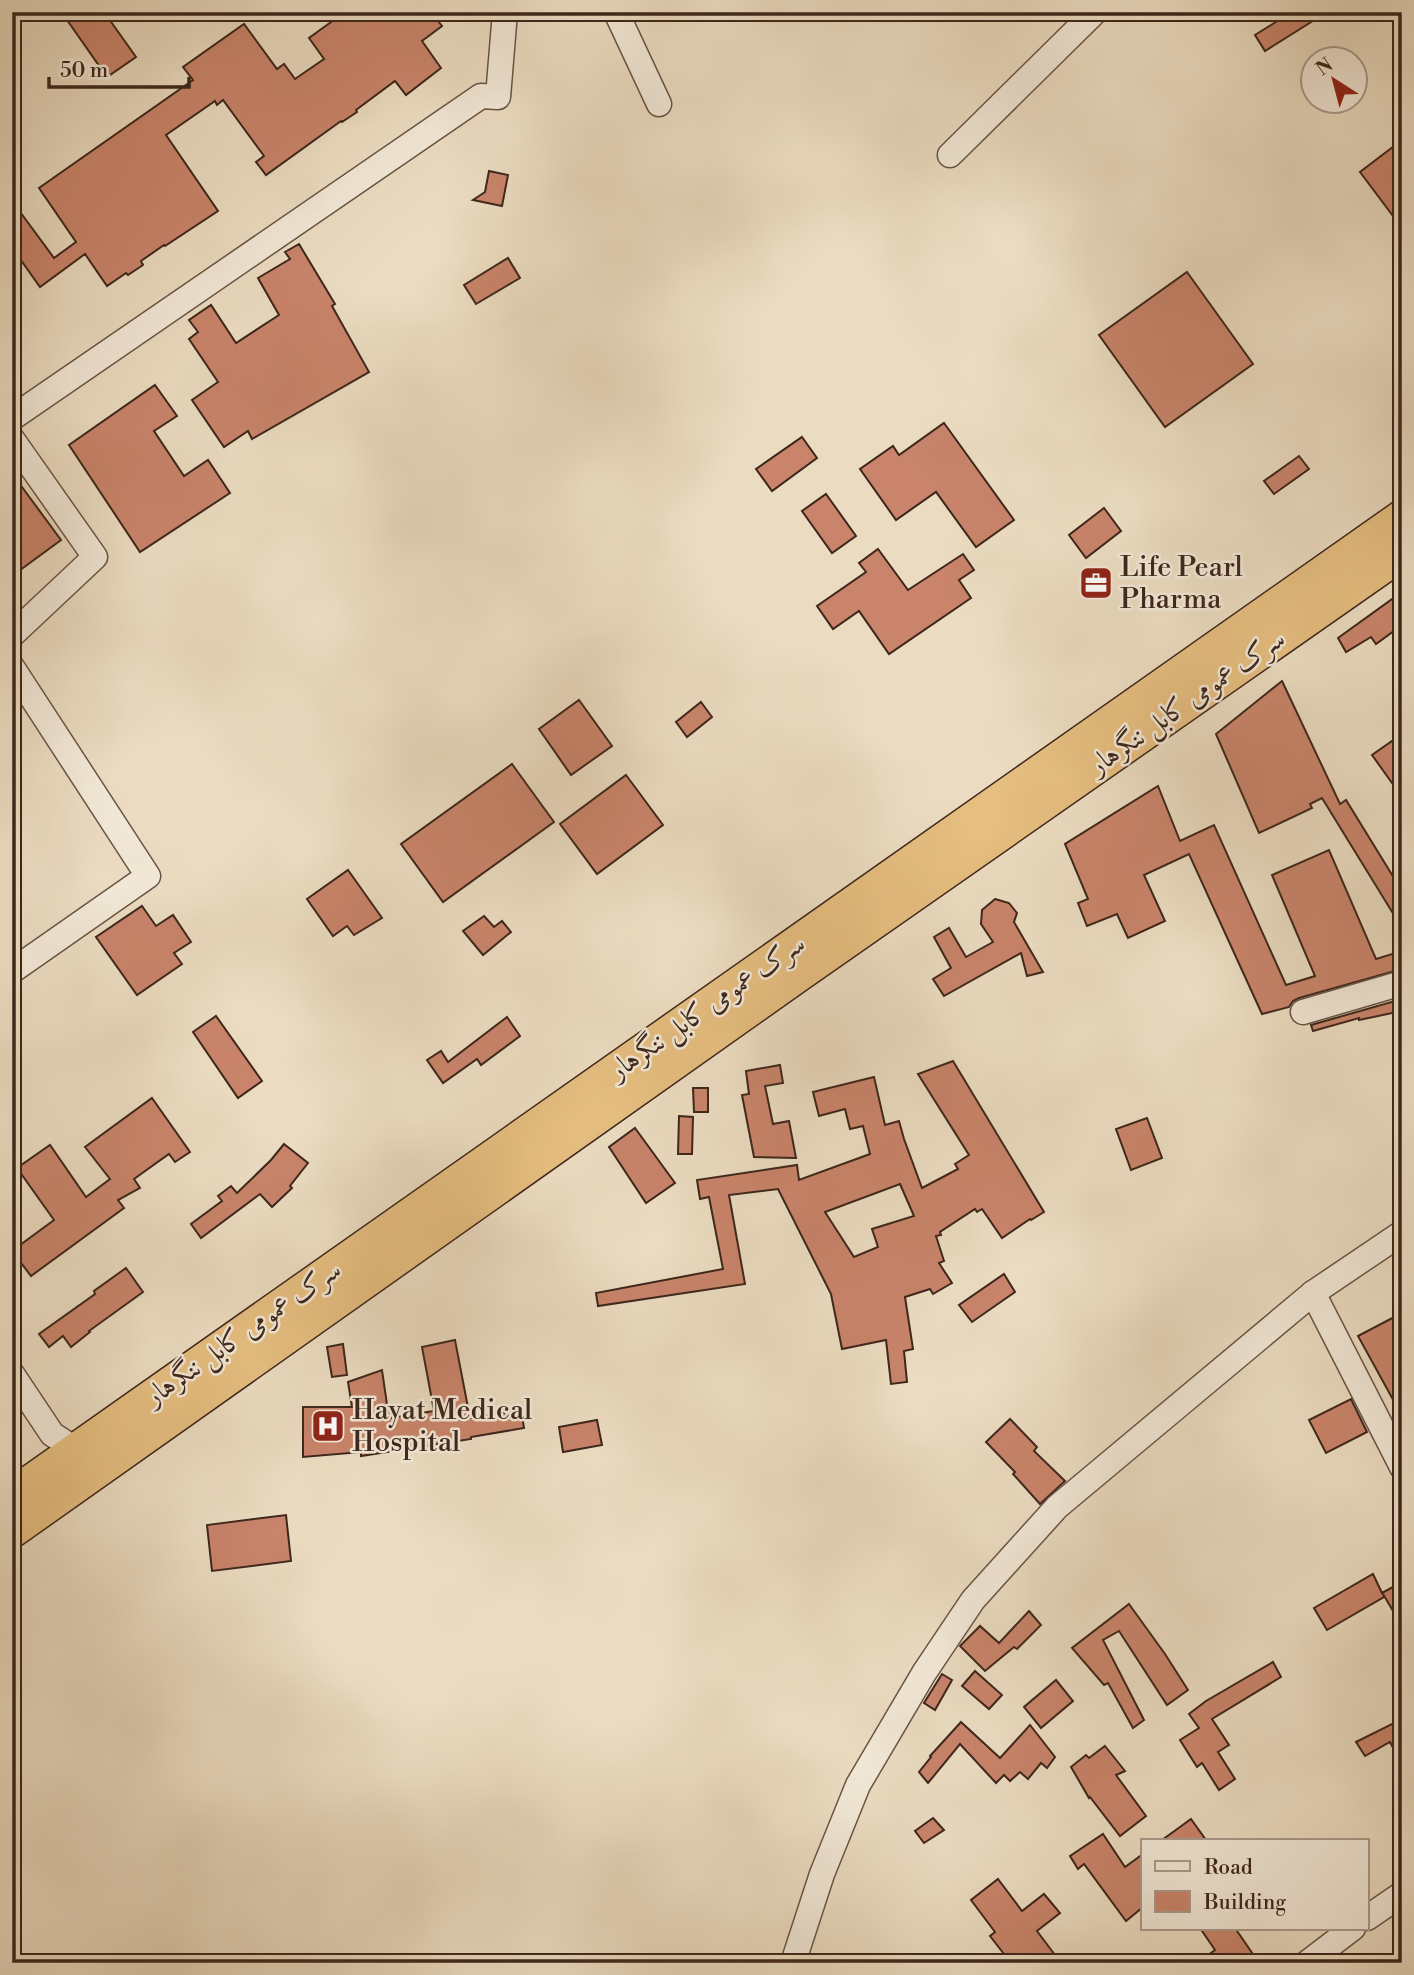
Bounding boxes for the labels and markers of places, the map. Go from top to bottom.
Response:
place label: Life Pearl Pharma [1120,550,1243,617]
office icon: Life Pearl Pharma [1077,564,1115,602]
place label: Hayat Medical Hospital [352,1393,532,1460]
hospital icon: Hayat Medical Hospital [309,1407,347,1445]

